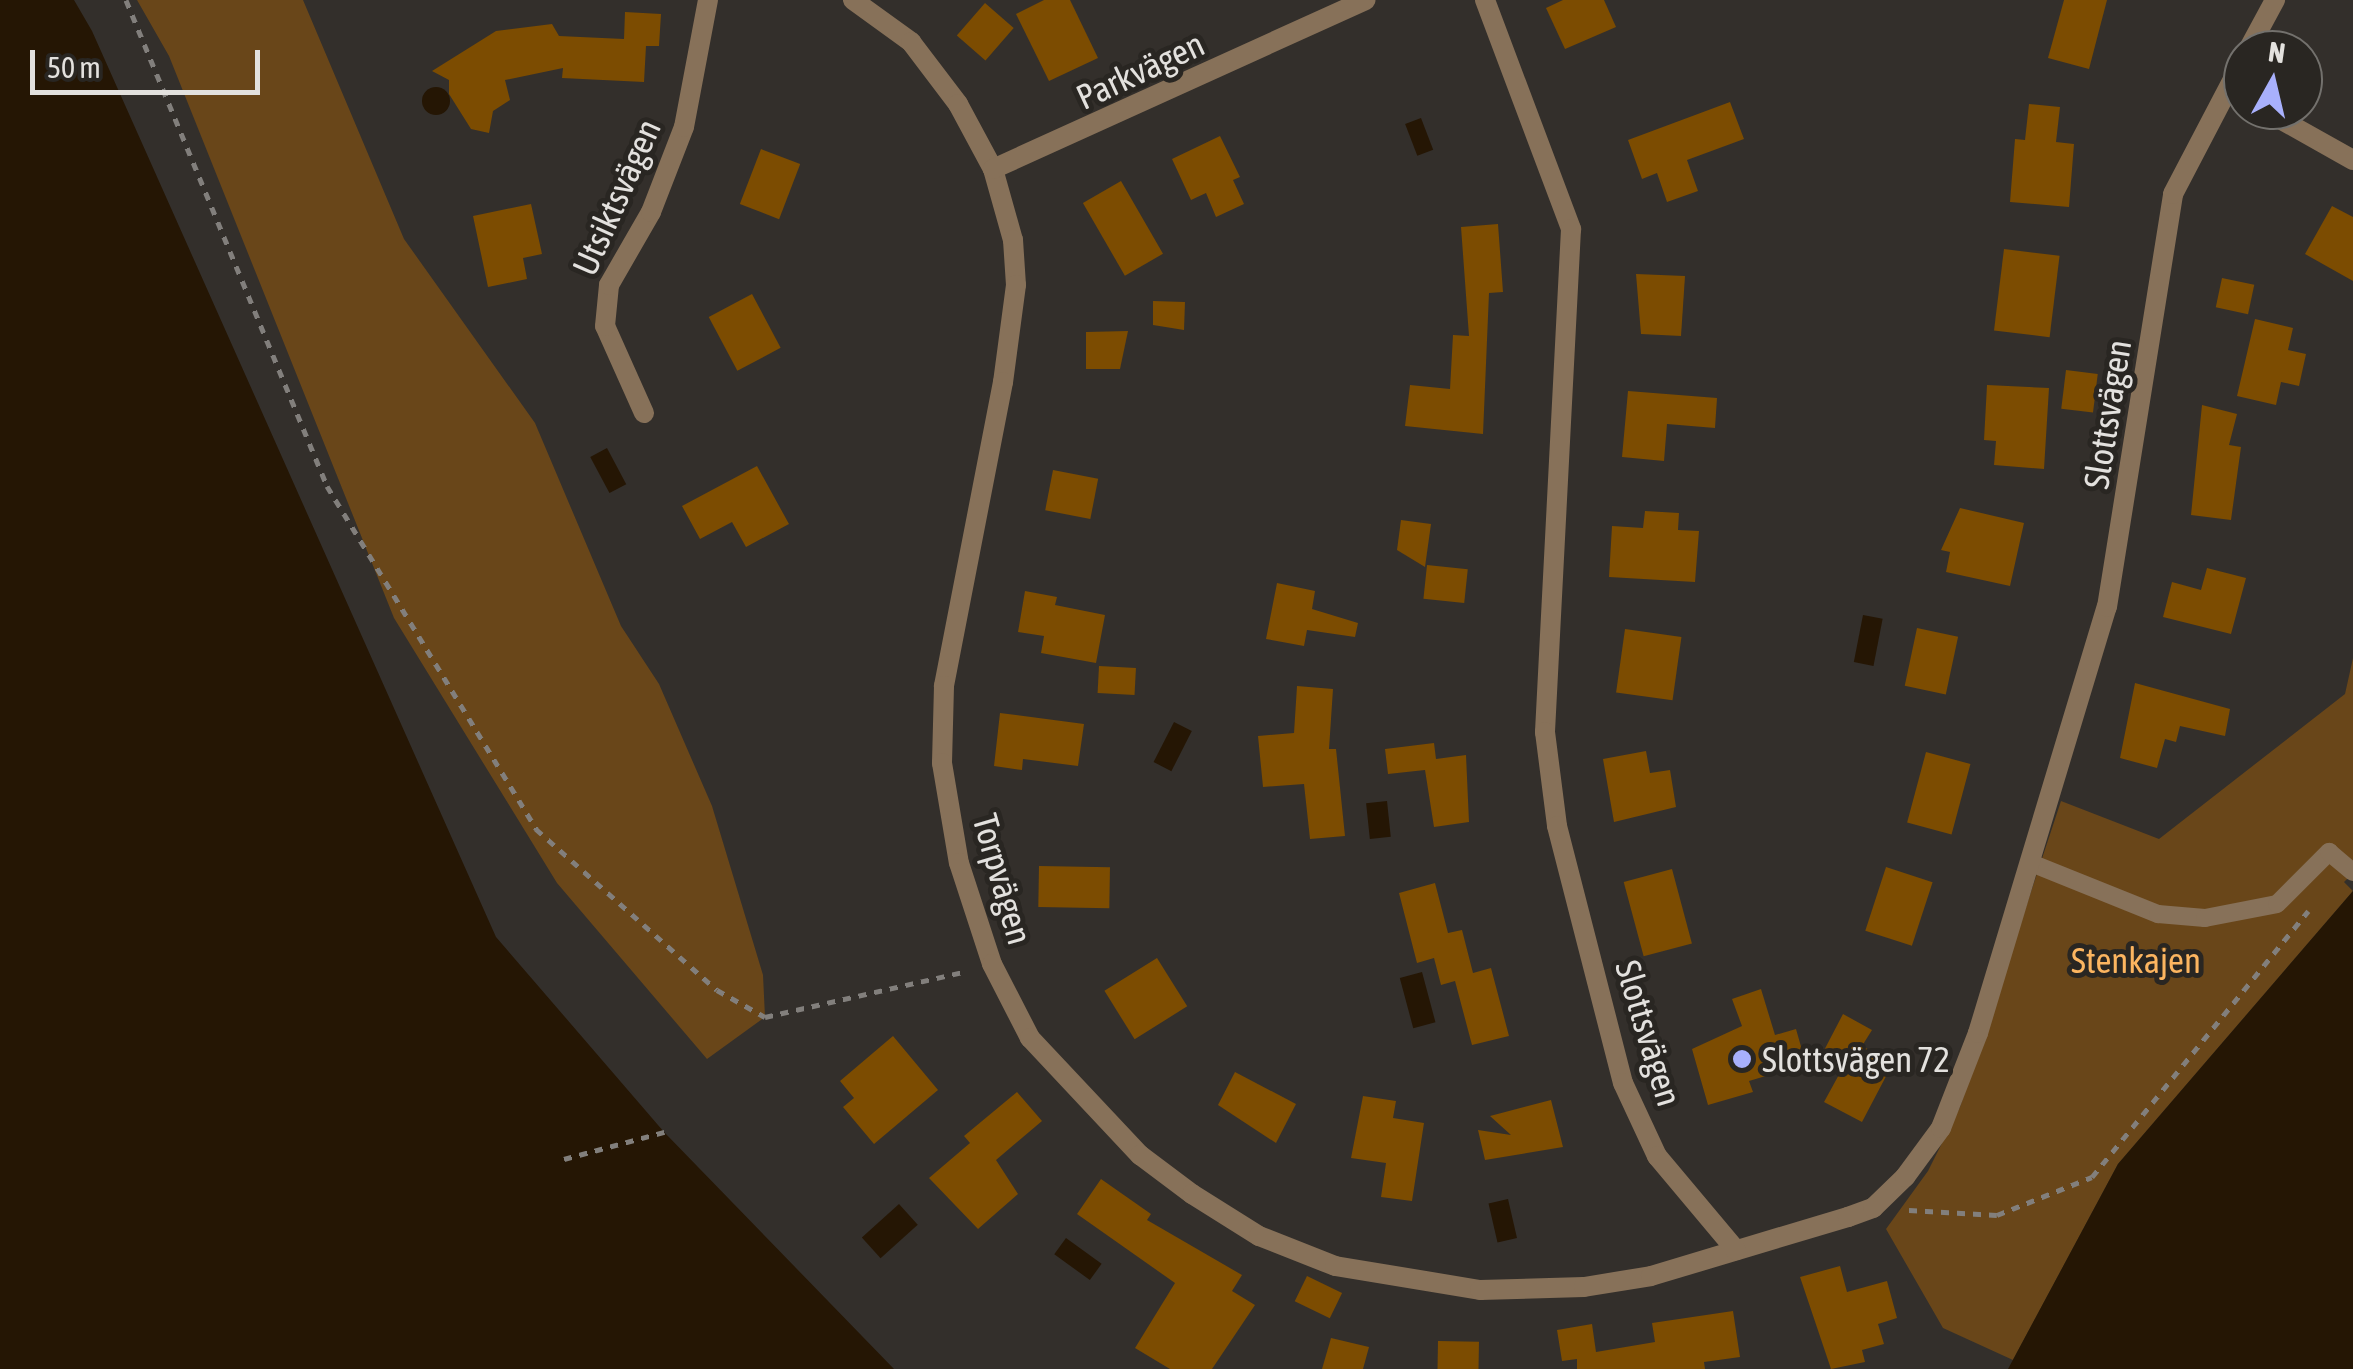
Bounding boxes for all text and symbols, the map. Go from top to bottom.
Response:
street label: Parkvägen [1069,22,1211,118]
scale bar [35,30,265,92]
north arrow [2223,30,2323,130]
text: N [2266,35,2287,69]
text: 50 m [47,50,101,84]
street label: Utsiktsvägen [563,112,669,282]
street label: Slottsvägen [2075,337,2139,491]
street label: Torpvägen [964,809,1042,949]
park label: Stenkajen [2071,939,2201,981]
street label: Slottsvägen [1607,955,1691,1111]
place label: Slottsvägen 72 [1762,1038,1950,1080]
marker: Slottsvägen 72 [1731,1048,1753,1070]

